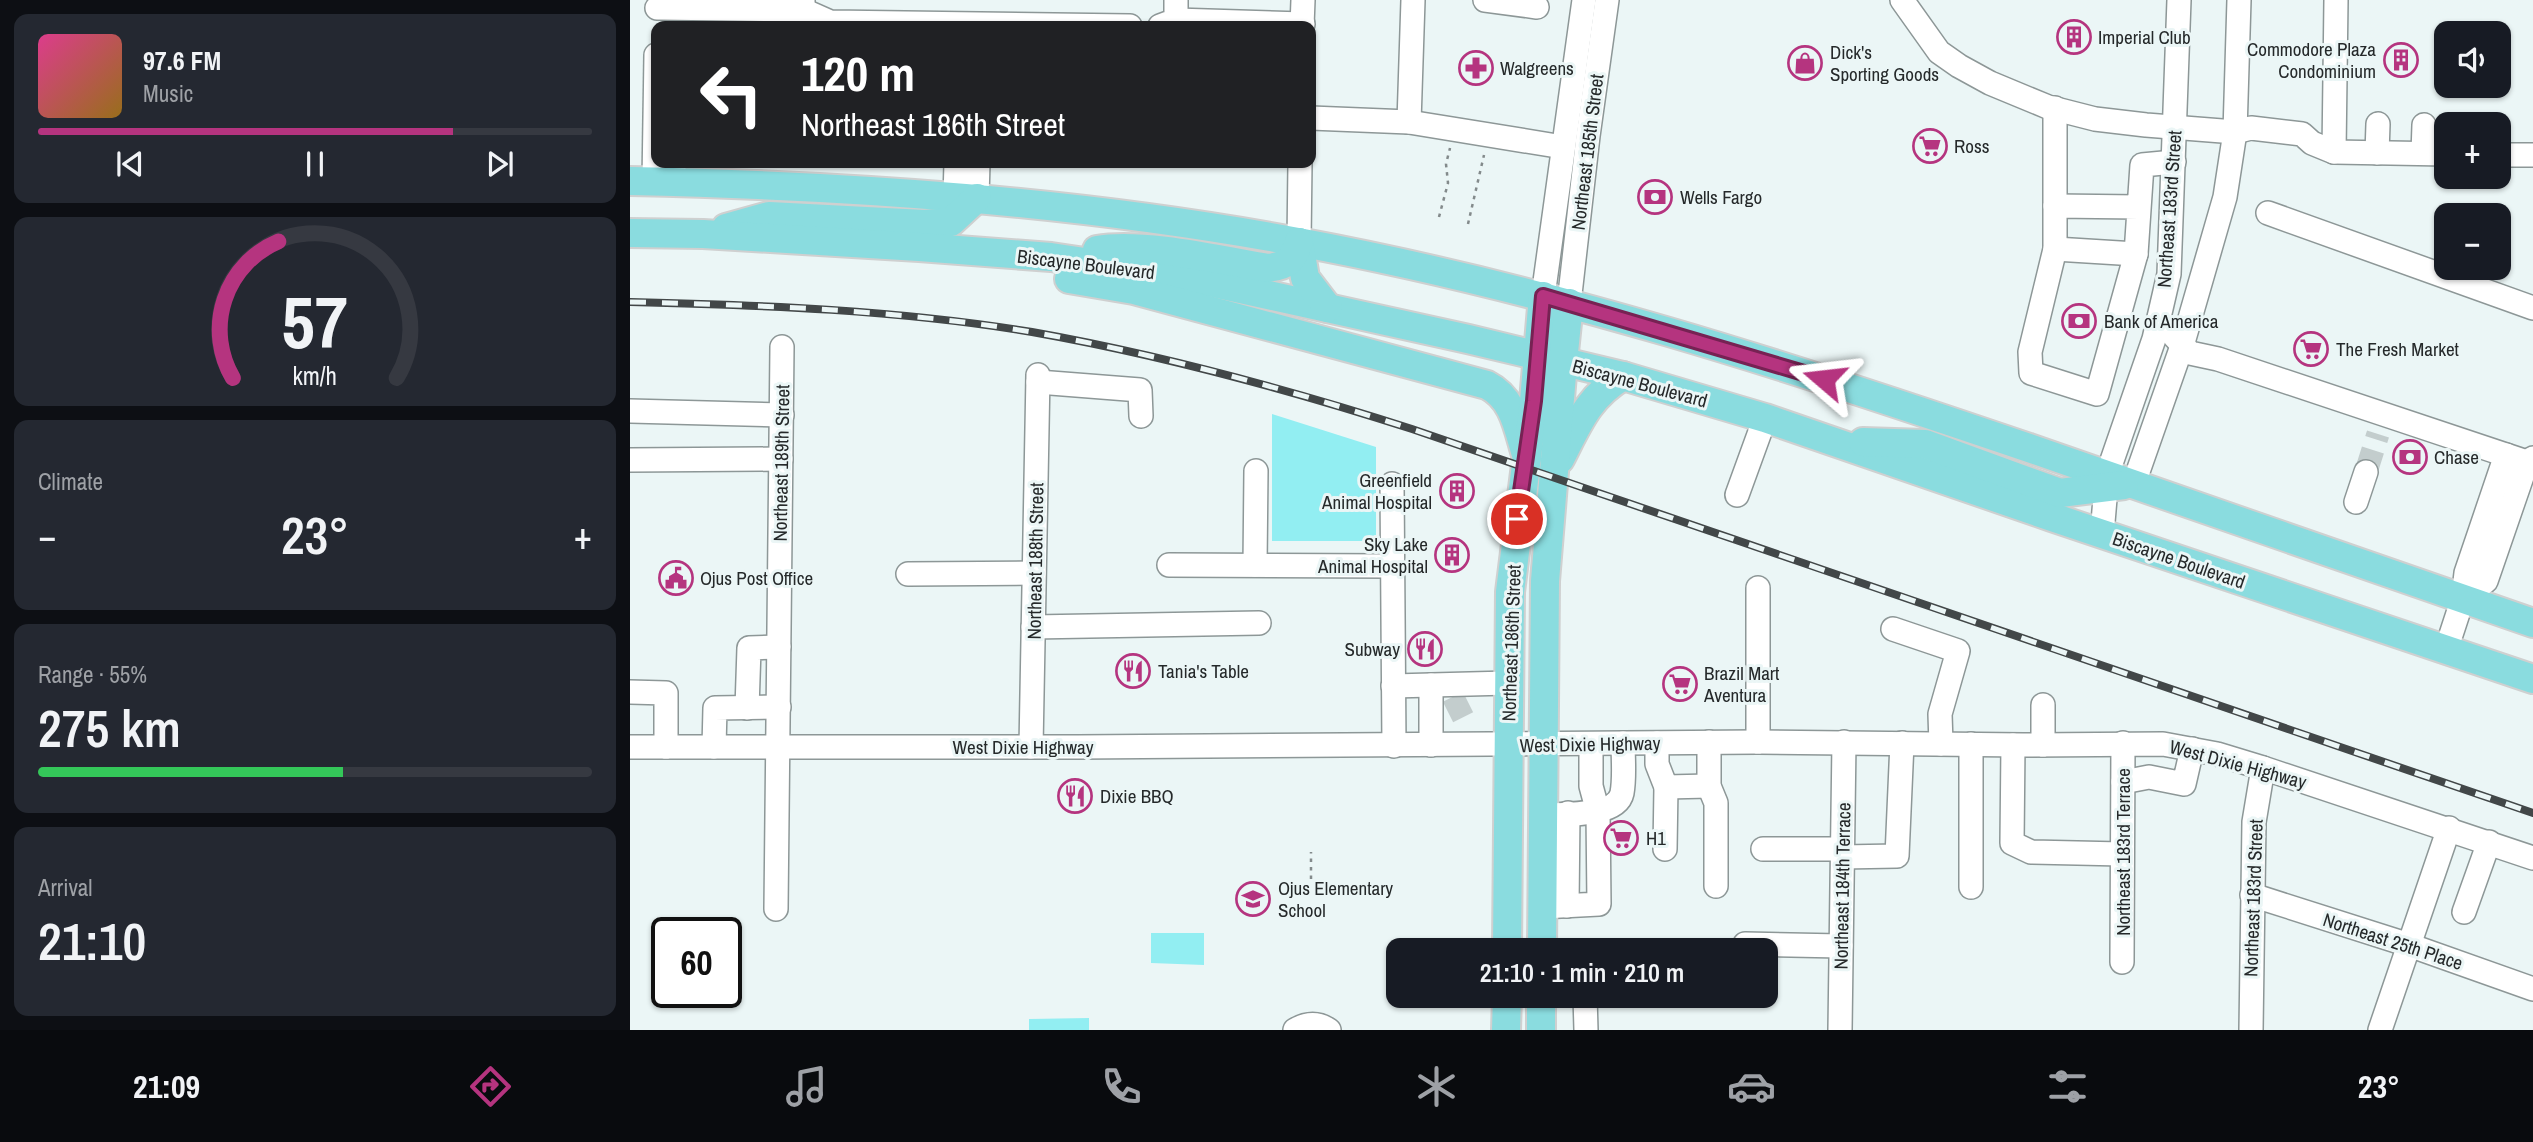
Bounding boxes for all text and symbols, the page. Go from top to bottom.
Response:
building icon: Imperial Club [2055,18,2093,56]
map controls [2434,21,2511,280]
button: sound [2434,21,2511,98]
place label: Imperial Club [2098,24,2191,50]
place label: Commodore Plaza Condominium [2247,36,2376,84]
place label: Dick's Sporting Goods [1830,39,1939,87]
text: 120 m [801,40,915,106]
building icon: Commodore Plaza Condominium [2382,41,2420,79]
text: 97.6 FM [143,43,221,78]
shop icon: Dick's Sporting Goods [1786,44,1824,82]
icon: left [686,49,777,140]
pharmacy icon: Walgreens [1457,49,1495,87]
place label: Walgreens [1500,55,1574,81]
street label: Northeast 185th Street [1565,72,1610,231]
text: Music [143,78,193,109]
text: Northeast 186th Street [801,103,1065,146]
button: + [2434,112,2511,189]
supermarket icon: Ross [1911,127,1949,165]
street label: Northeast 183rd Street [2151,129,2188,289]
place label: Ross [1954,133,1990,159]
icon: previous [111,145,149,183]
icon: pause [296,145,334,183]
icon: next [481,145,519,183]
bank icon: Wells Fargo [1636,178,1674,216]
place label: Wells Fargo [1680,184,1762,210]
button: − [2434,203,2511,280]
street label: Biscayne Boulevard [1016,243,1156,285]
text: 57 [282,273,348,371]
bank icon: Bank of America [2060,302,2098,340]
place label: Bank of America [2104,308,2219,334]
supermarket icon: The Fresh Market [2292,330,2330,368]
place label: The Fresh Market [2336,336,2460,362]
position arrow [1787,342,1861,416]
street label: Biscayne Boulevard [1570,353,1710,413]
text: km/h [293,359,337,393]
street label: Northeast 189th Street [767,384,795,542]
bank icon: Chase [2391,438,2429,476]
place label: Chase [2434,444,2479,470]
text: Climate [38,466,103,497]
place label: Greenfield Animal Hospital [1321,467,1432,515]
building icon: Greenfield Animal Hospital [1438,472,1476,510]
street label: Northeast 188th Street [1021,482,1049,640]
pin [1487,489,1547,549]
text: 23° [281,500,349,570]
icon: arrive [1498,500,1536,538]
text: − [38,510,56,561]
text: + [574,510,592,561]
street label: Biscayne Boulevard [2109,525,2249,595]
place label: Sky Lake Animal Hospital [1317,531,1428,579]
building icon: Sky Lake Animal Hospital [1433,536,1471,574]
public building icon: Ojus Post Office [657,559,695,597]
street label: Northeast 186th Street [1495,564,1527,722]
place label: Ojus Post Office [700,565,813,591]
restaurant icon: Subway [1406,630,1444,668]
place label: Subway [1345,636,1400,662]
restaurant icon: Tania's Table [1114,652,1152,690]
place label: Tania's Table [1158,658,1249,684]
text: Range · 55% [38,659,147,690]
place label: Brazil Mart Aventura [1703,660,1780,708]
supermarket icon: Brazil Mart Aventura [1661,665,1699,703]
text: 275 km [38,693,181,763]
street label: West Dixie Highway [1519,730,1661,758]
street label: West Dixie Highway [2167,733,2310,795]
street label: West Dixie Highway [953,734,1094,760]
street label: Northeast 183rd Terrace [2110,768,2136,936]
restaurant icon: Dixie BBQ [1056,777,1094,815]
place label: Dixie BBQ [1100,783,1174,809]
street label: Northeast 184th Terrace [1828,802,1856,970]
street label: Northeast 183rd Street [2237,818,2269,977]
supermarket icon: H1 [1602,819,1640,857]
place label: H1 [1646,825,1666,851]
text: Arrival [38,872,93,903]
place label: Ojus Elementary School [1278,875,1393,923]
school or university icon: Ojus Elementary School [1234,880,1272,918]
text: 21:10 [38,906,146,976]
street label: Northeast 25th Place [2320,906,2466,976]
speed limit sign: 60 [651,917,742,1008]
text: 21:10 · 1 min · 210 m [1480,955,1684,990]
icon: directions [466,1062,515,1111]
icon: music [782,1062,831,1111]
icon: phone [1097,1062,1146,1111]
icon: climate [1412,1062,1461,1111]
icon: car [1727,1062,1776,1111]
icon: filters [2043,1062,2092,1111]
text: 21:09 [133,1065,200,1108]
text: 23° [2358,1065,2400,1108]

